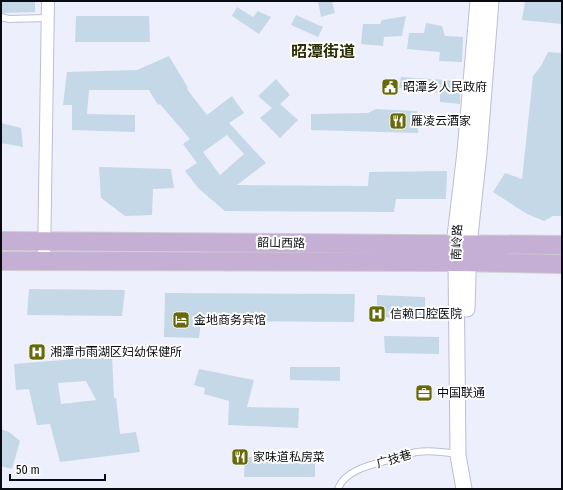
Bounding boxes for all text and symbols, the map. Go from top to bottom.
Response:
district label: 昭潭街道 [291,42,355,61]
public building icon: 昭潭乡人民政府 [380,77,400,97]
place label: 昭潭乡人民政府 [403,80,487,94]
restaurant icon: 雁凌云酒家 [388,111,408,131]
place label: 雁凌云酒家 [411,114,471,128]
street label: 南岭路 [449,224,465,260]
street label: 韶山西路 [257,236,305,250]
hospital icon: 信赖口腔医院 [367,304,387,324]
place label: 信赖口腔医院 [390,307,462,321]
hotel icon: 金地商务宾馆 [171,310,191,330]
place label: 金地商务宾馆 [194,313,266,327]
hospital icon: 湘潭市雨湖区妇幼保健所 [27,342,47,362]
place label: 湘潭市雨湖区妇幼保健所 [50,345,182,359]
office icon: 中国联通 [414,383,434,403]
place label: 中国联通 [437,386,485,400]
restaurant icon: 家味道私房菜 [230,447,250,467]
street label: 广技巷 [375,447,413,471]
place label: 家味道私房菜 [253,450,325,464]
scale bar [10,456,105,482]
text: 50 m [16,463,40,477]

